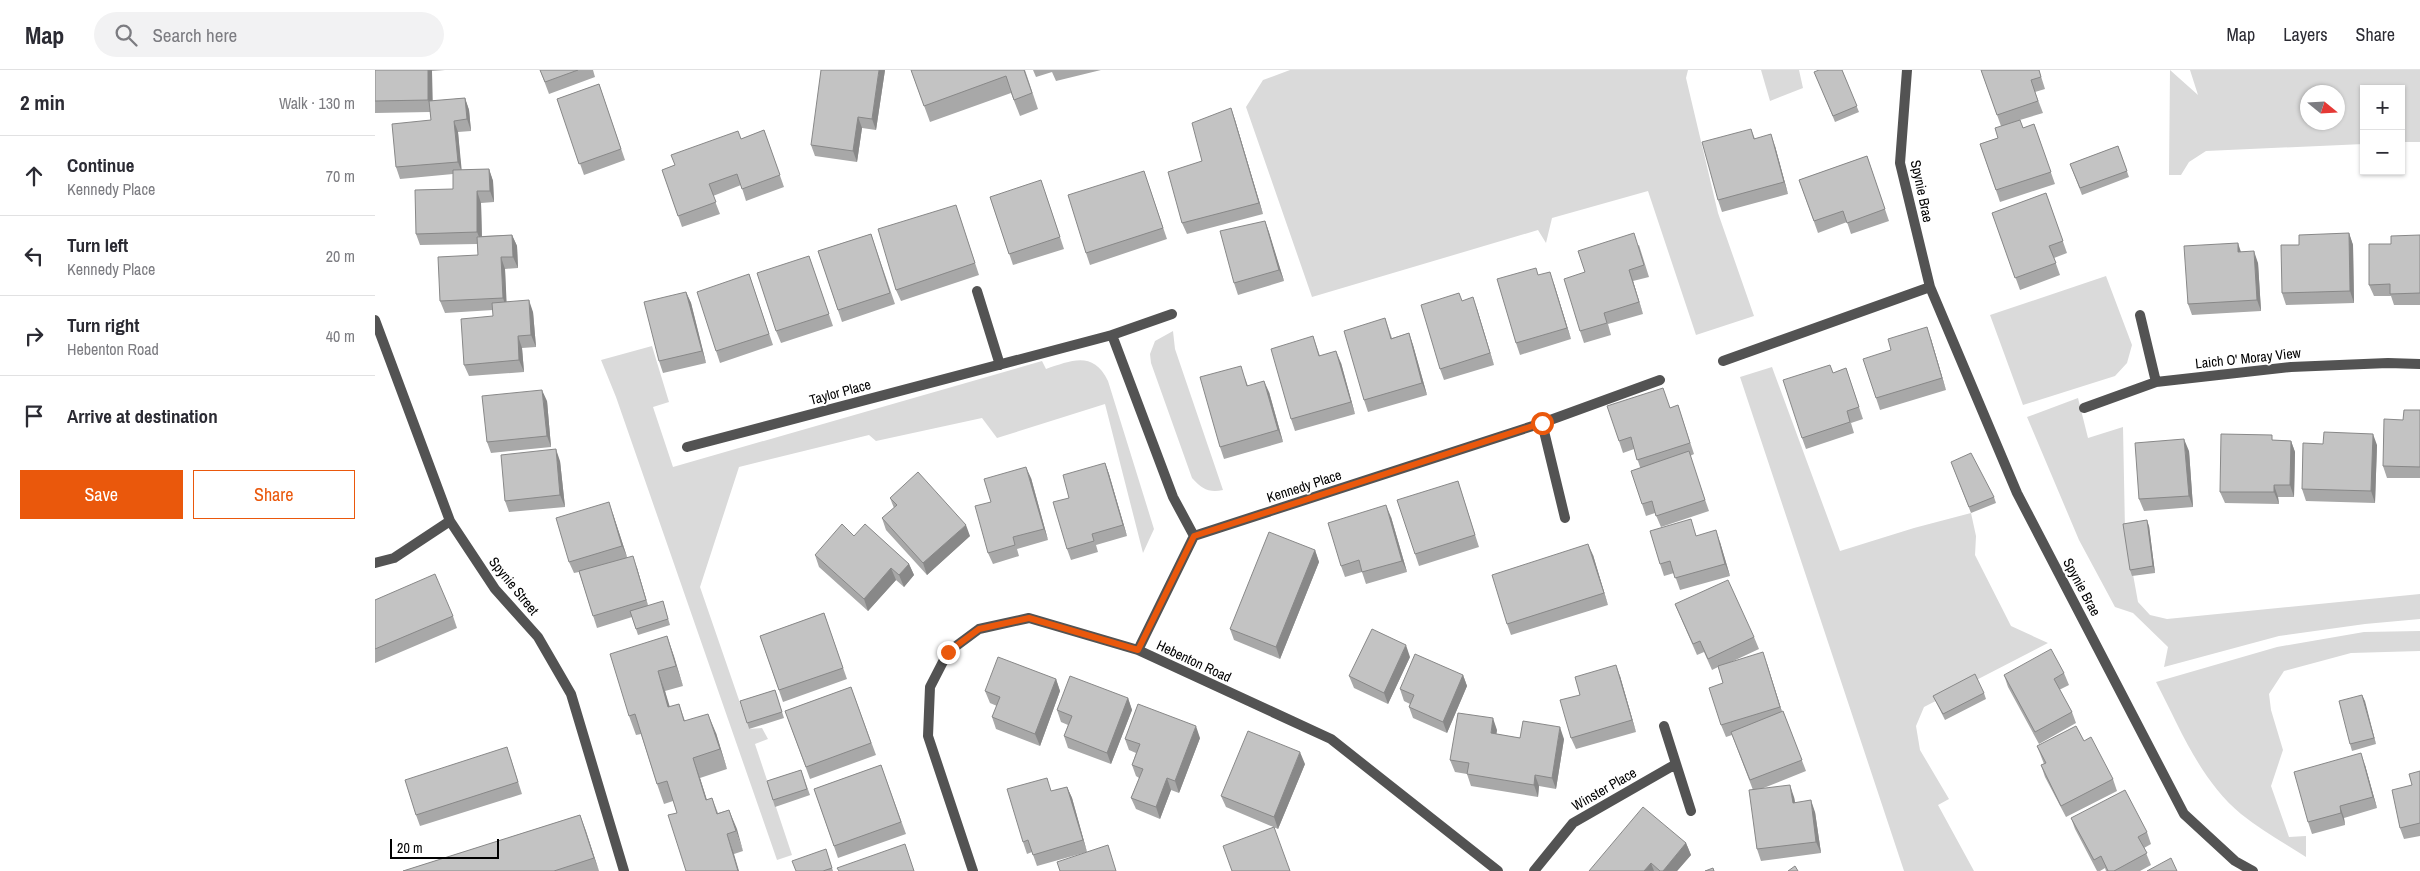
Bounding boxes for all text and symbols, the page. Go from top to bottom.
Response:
search box [94,12,444,57]
text: Map [25,19,64,51]
icon: search [112,21,140,49]
text: Search here [152,22,237,48]
text: Map [2227,22,2255,47]
text: Layers [2283,22,2328,47]
text: Share [2356,22,2395,47]
north arrow [2300,85,2345,130]
map controls [2360,85,2405,175]
button: + [2360,85,2405,130]
text: 2 min [20,88,65,117]
text: Walk · 130 m [279,92,355,114]
button: − [2360,130,2405,175]
text: Continue [67,152,135,178]
street label: Spynie Brae [1907,158,1937,224]
icon: ahead [20,162,48,190]
text: 70 m [326,165,355,187]
text: Kennedy Place [67,178,155,200]
text: Turn left [67,232,128,258]
icon: left [20,242,48,270]
text: 20 m [326,245,355,267]
text: Kennedy Place [67,258,155,280]
text: Turn right [67,312,139,338]
icon: right [20,322,48,350]
text: 40 m [326,325,355,347]
text: Hebenton Road [67,338,159,360]
street label: Laich O' Moray View [2194,343,2302,372]
street label: Taylor Place [807,375,873,409]
icon: arrive [20,402,48,430]
text: Arrive at destination [67,403,218,429]
route start [1531,412,1554,435]
street label: Kennedy Place [1264,466,1344,506]
button: Save [20,470,183,519]
button: Share [193,470,355,519]
street label: Spynie Street [485,553,543,619]
street label: Spynie Brae [2059,555,2105,619]
street label: Hebenton Road [1154,636,1234,686]
route end [937,641,960,664]
street label: Winster Place [1569,763,1639,815]
scale bar [390,836,499,859]
text: 20 m [397,839,423,857]

